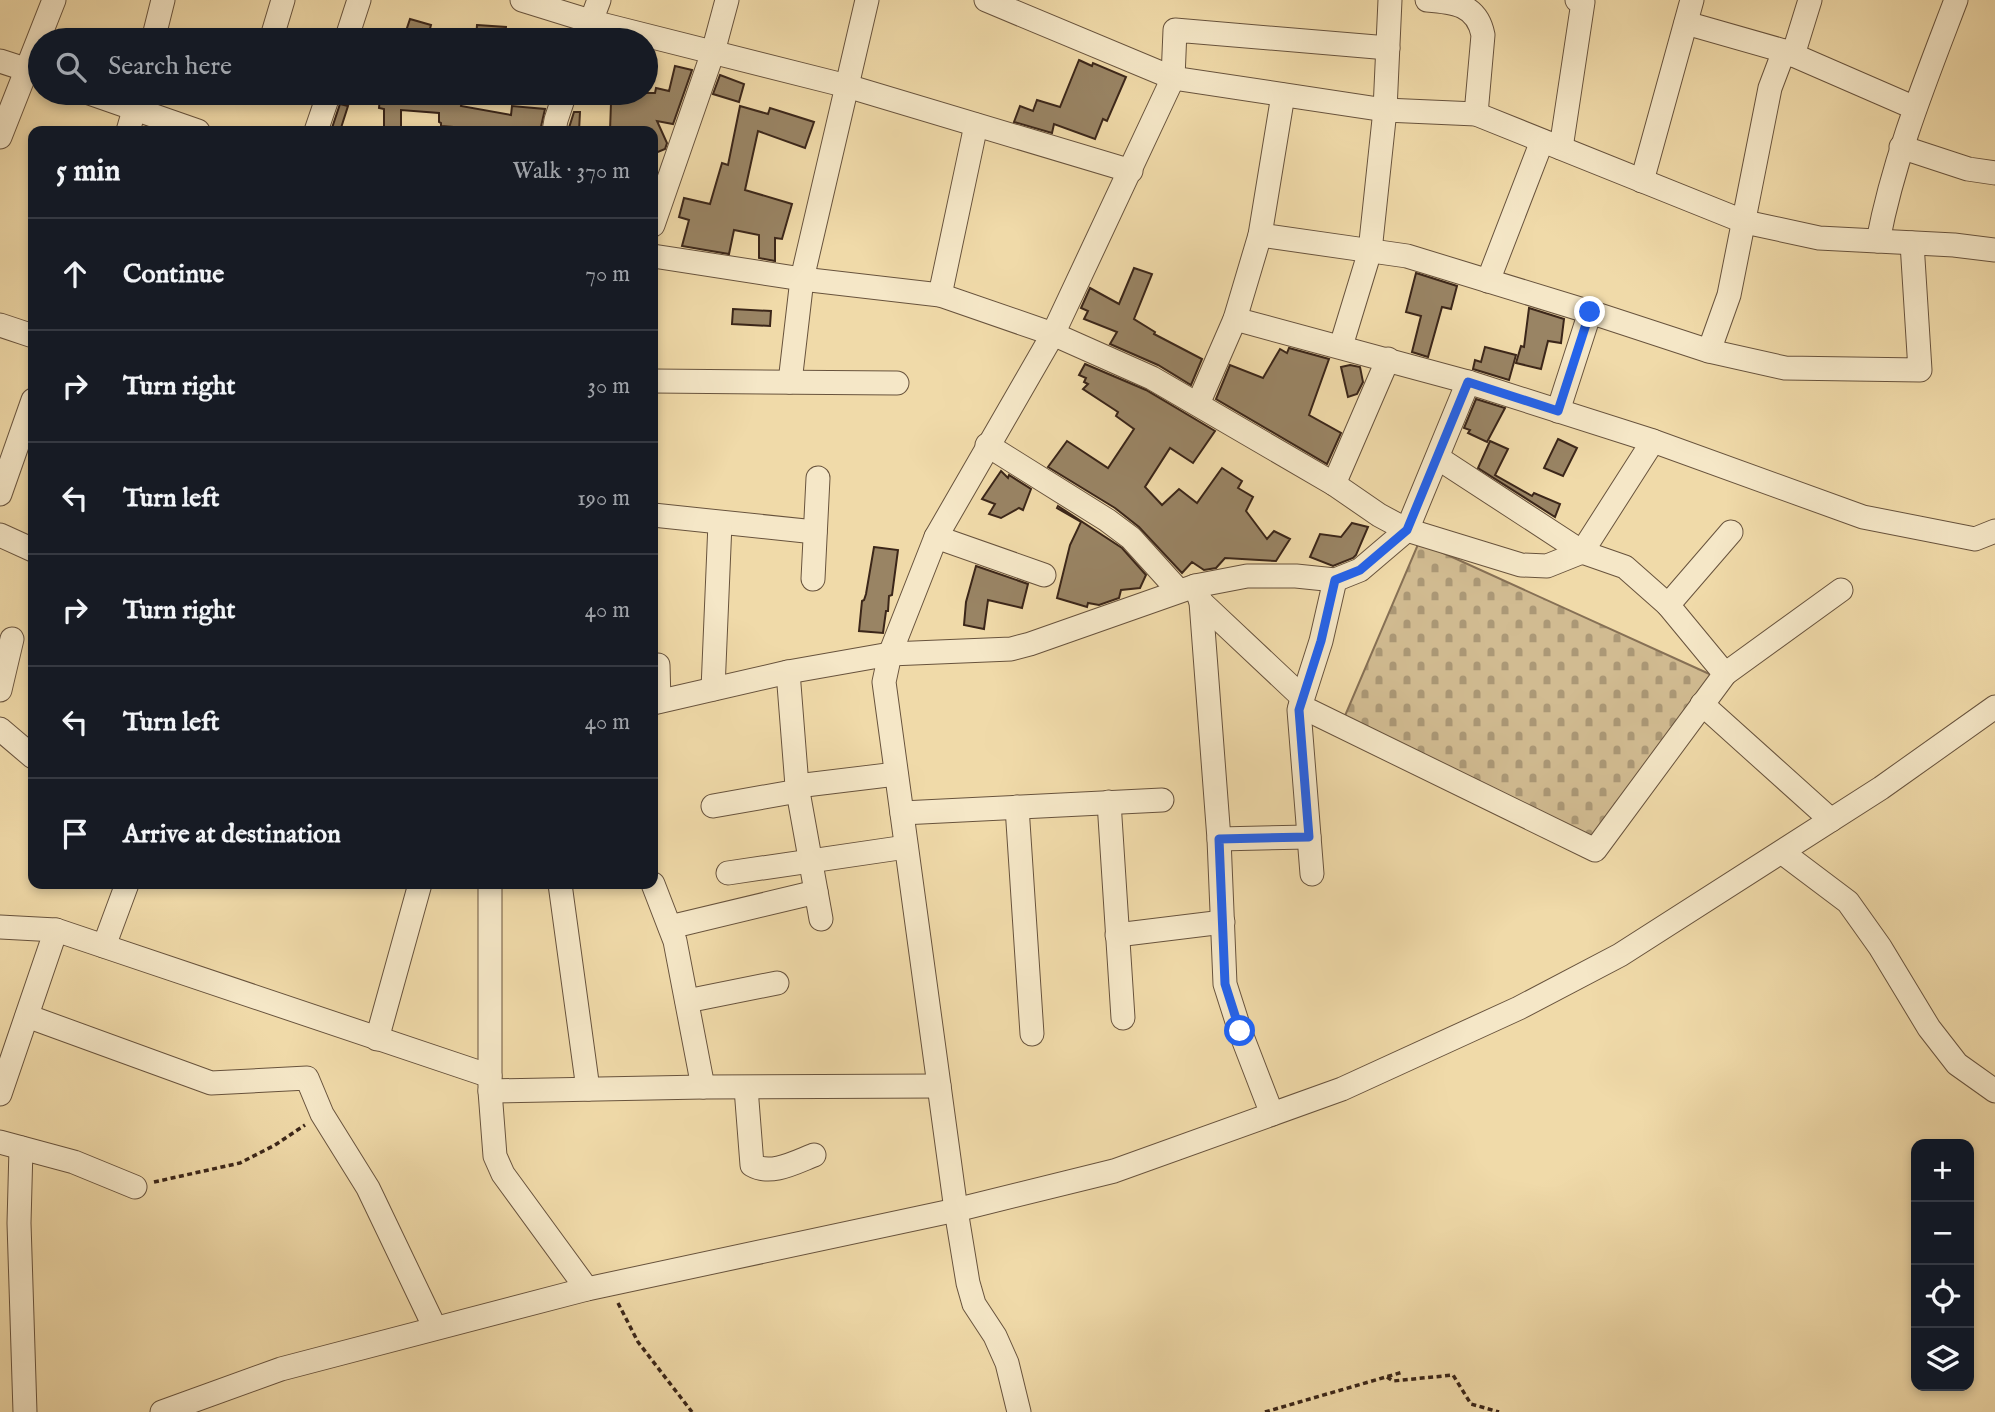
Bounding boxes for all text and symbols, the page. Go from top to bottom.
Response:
search box [28,28,658,105]
icon: search [52,48,90,86]
text: Search here [108,50,232,83]
text: 5 min [56,153,121,191]
text: Walk · 370 m [512,157,630,186]
icon: ahead [56,255,94,293]
text: Continue [123,258,224,291]
text: 70 m [585,260,630,289]
route end [1574,296,1605,327]
icon: right [56,367,94,405]
text: Turn right [123,370,236,403]
text: 30 m [587,372,630,401]
icon: left [56,479,94,517]
text: Turn left [123,482,220,515]
text: 190 m [577,484,630,513]
icon: right [56,591,94,629]
text: Turn right [123,594,236,627]
text: 40 m [585,596,630,625]
icon: left [56,703,94,741]
text: Turn left [123,706,220,739]
text: 40 m [585,708,630,737]
icon: arrive [56,815,94,853]
text: Arrive at destination [123,818,341,851]
route start [1224,1015,1255,1046]
map controls [1911,1139,1974,1391]
button: + [1911,1139,1974,1202]
button: − [1911,1202,1974,1265]
button: locate [1911,1265,1974,1328]
button: layers [1911,1328,1974,1391]

